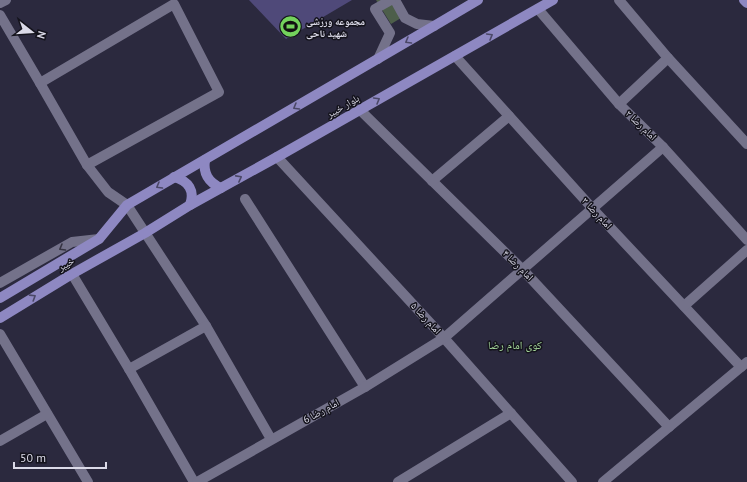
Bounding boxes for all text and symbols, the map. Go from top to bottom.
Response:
north arrow [12,12,52,52]
sports icon: مجموعه ورزشی شهید ناحی [277,14,303,40]
place label: مجموعه ورزشی شهید ناحی [306,15,365,40]
text: N [34,29,49,40]
one-way arrow [486,34,493,41]
one-way arrow [405,37,412,44]
street label: بلوار خیبر [323,91,362,121]
one-way arrow [372,98,380,105]
one-way arrow [293,102,300,109]
street label: امام رضا ۲ [622,107,659,144]
one-way arrow [235,175,242,182]
one-way arrow [156,182,163,189]
street label: امام رضا ۳ [578,195,615,232]
one-way arrow [59,243,66,251]
street label: امام رضا ۴ [499,247,536,284]
street label: خیبر [55,254,77,274]
one-way arrow [29,294,36,302]
street label: امام رضا ۵ [407,300,444,337]
district label: کوی امام رضا [488,338,542,352]
street label: امام رضا 6 [301,396,342,427]
scale bar [14,444,106,470]
text: 50 m [20,450,46,465]

